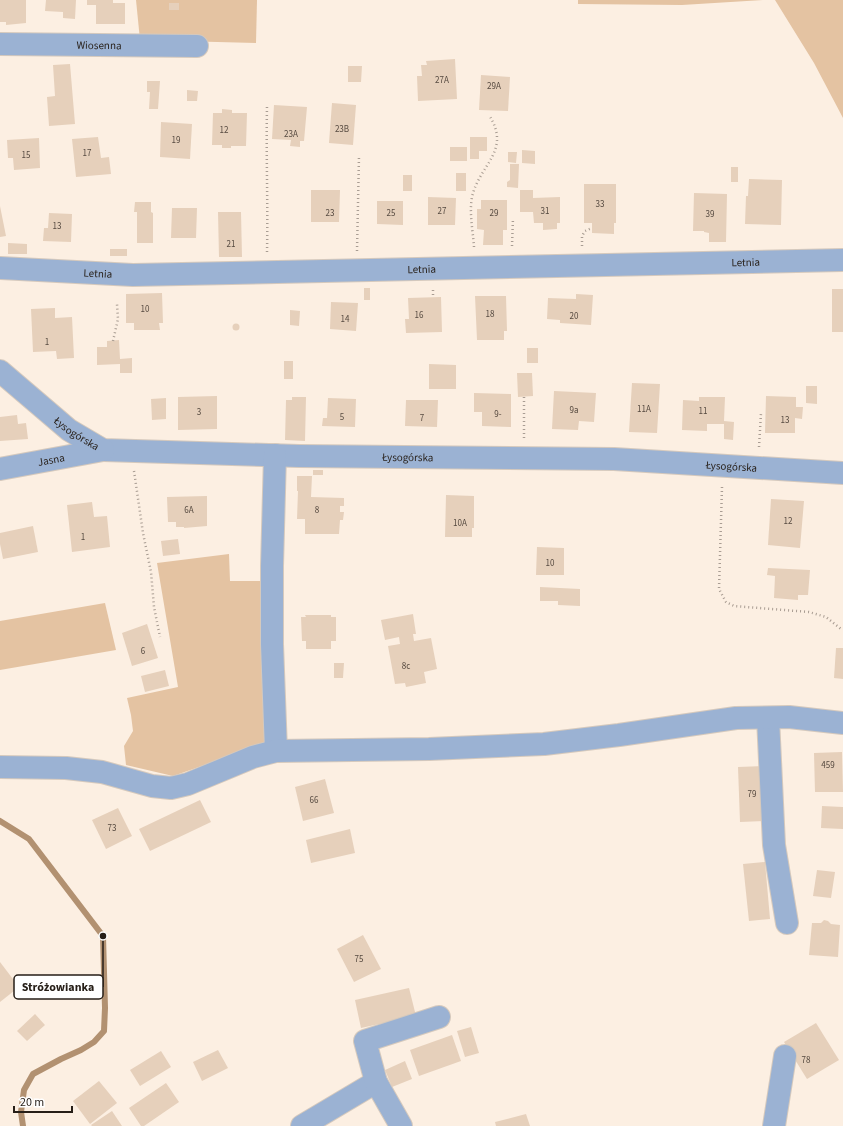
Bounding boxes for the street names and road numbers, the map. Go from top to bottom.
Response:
street label: Wiosenna [76,37,122,53]
street label: Letnia [731,254,760,270]
street label: Letnia [407,261,436,277]
street label: Letnia [83,265,113,281]
street label: Łysogórska [50,412,102,454]
street label: Łysogórska [381,449,433,465]
street label: Jasna [36,450,66,469]
street label: Łysogórska [704,457,758,475]

